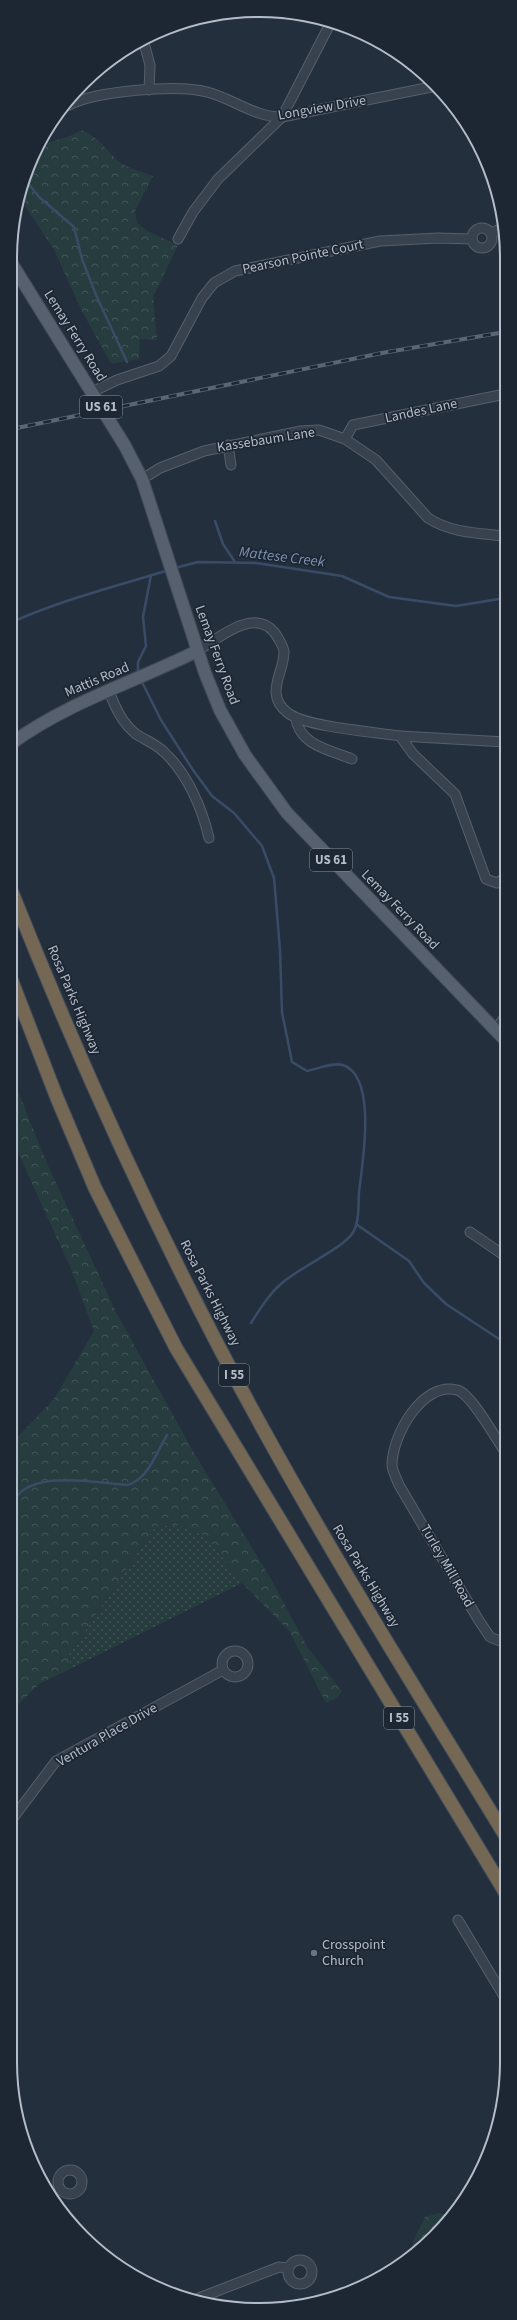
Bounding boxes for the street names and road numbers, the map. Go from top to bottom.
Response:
street label: Longview Drive [276,90,368,126]
street label: Pearson Pointe Court [241,234,366,280]
street label: Lemay Ferry Road [39,286,111,386]
street label: Landes Lane [383,394,459,428]
road number: US 61 [80,396,122,418]
street label: Kassebaum Lane [216,422,316,458]
street label: Lemay Ferry Road [190,602,244,708]
street label: Mattis Road [62,657,132,703]
road number: US 61 [310,849,352,871]
street label: Lemay Ferry Road [356,865,444,955]
street label: Rosa Parks Highway [42,942,106,1058]
street label: Rosa Parks Highway [175,1236,246,1350]
road number: I 55 [219,1364,249,1386]
street label: Rosa Parks Highway [327,1521,405,1632]
street label: Turley Mill Road [415,1521,479,1611]
street label: Ventura Place Drive [53,1698,161,1772]
road number: I 55 [384,1707,414,1729]

